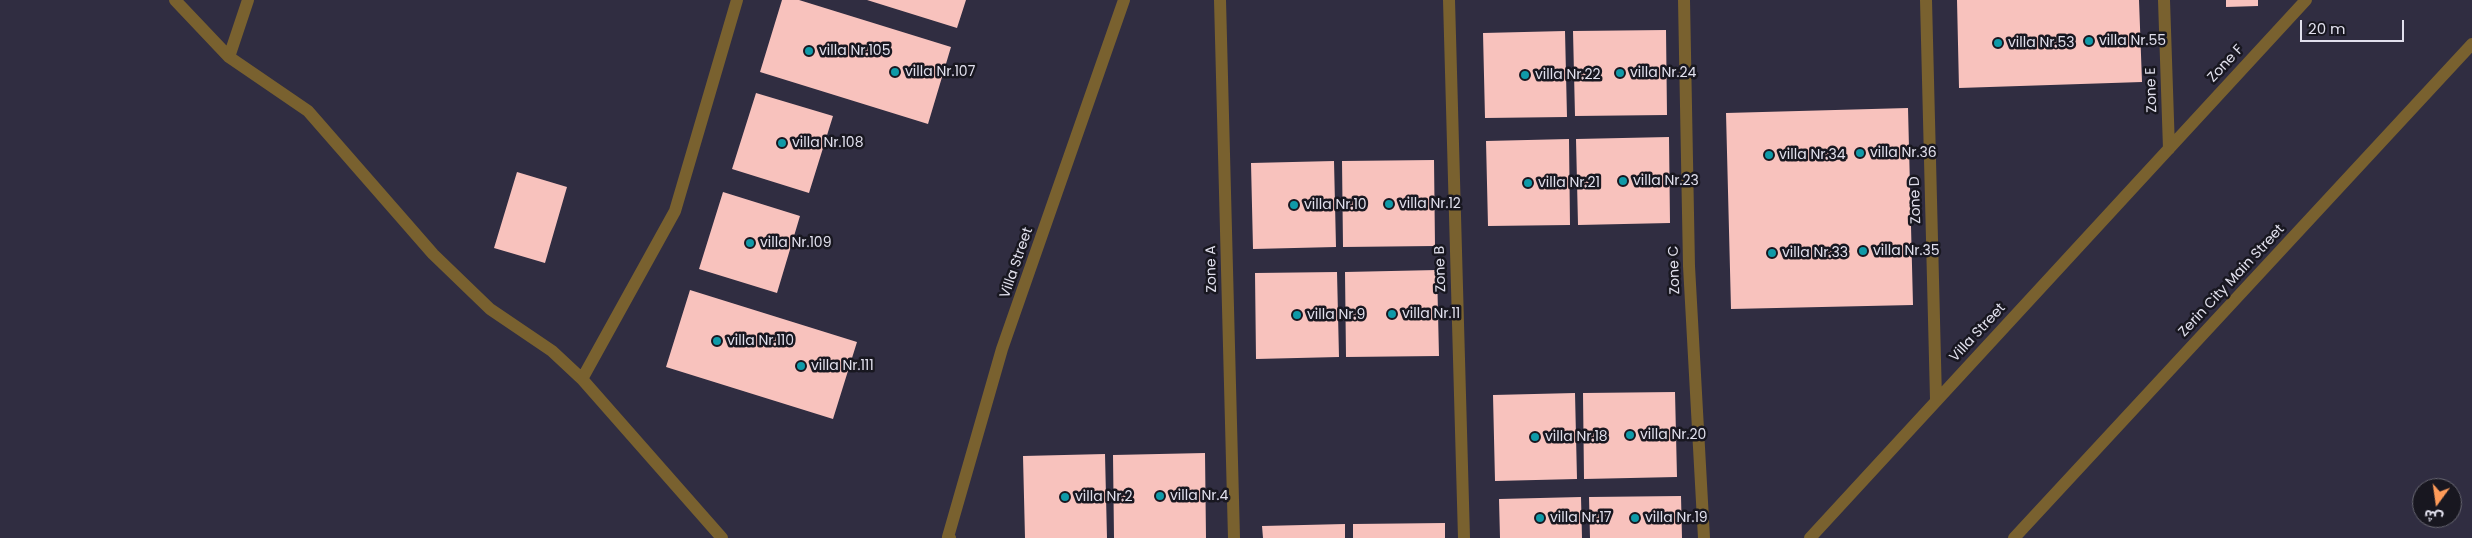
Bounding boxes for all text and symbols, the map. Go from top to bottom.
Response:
scale bar [2302,10,2406,42]
text: 20 m [2308,18,2346,39]
place label: villa Nr.55 [2099,33,2166,49]
place label: villa Nr.53 [2008,35,2074,51]
marker: villa Nr.55 [2083,35,2095,47]
marker: villa Nr.53 [1992,37,2004,49]
street label: Zone F [2205,42,2247,86]
place label: villa Nr.105 [819,43,890,59]
marker: villa Nr.105 [803,45,815,57]
place label: villa Nr.107 [905,64,975,80]
place label: villa Nr.24 [1630,65,1696,81]
marker: villa Nr.107 [889,66,901,78]
place label: villa Nr.22 [1535,67,1600,83]
marker: villa Nr.24 [1614,67,1626,79]
street label: Zone E [2143,67,2161,113]
marker: villa Nr.22 [1519,69,1531,81]
place label: villa Nr.108 [792,135,863,151]
marker: villa Nr.108 [776,137,788,149]
place label: villa Nr.36 [1870,145,1937,161]
place label: villa Nr.34 [1779,147,1845,163]
marker: villa Nr.36 [1854,147,1866,159]
marker: villa Nr.34 [1763,149,1775,161]
place label: villa Nr.23 [1633,173,1699,189]
place label: villa Nr.21 [1538,175,1600,191]
marker: villa Nr.23 [1617,175,1629,187]
street label: Zone D [1907,176,1925,224]
marker: villa Nr.21 [1522,177,1534,189]
place label: villa Nr.12 [1399,196,1461,212]
place label: villa Nr.10 [1304,197,1367,213]
marker: villa Nr.12 [1383,198,1395,210]
marker: villa Nr.10 [1288,199,1300,211]
street label: Zerin City Main Street [2176,221,2288,341]
street label: Villa Street [997,225,1037,301]
place label: villa Nr.109 [760,235,831,251]
marker: villa Nr.109 [744,237,756,249]
place label: villa Nr.35 [1873,243,1939,259]
street label: Zone A [1203,245,1221,293]
street label: Zone B [1432,245,1450,293]
street label: Zone C [1666,245,1684,295]
place label: villa Nr.33 [1782,245,1848,261]
marker: villa Nr.35 [1857,245,1869,257]
marker: villa Nr.33 [1766,247,1778,259]
street label: Villa Street [1947,300,2009,366]
place label: villa Nr.11 [1402,306,1460,322]
place label: villa Nr.9 [1307,307,1365,323]
marker: villa Nr.11 [1386,308,1398,320]
marker: villa Nr.9 [1291,309,1303,321]
place label: villa Nr.110 [727,333,794,349]
marker: villa Nr.110 [711,335,723,347]
place label: villa Nr.111 [811,358,874,374]
marker: villa Nr.111 [795,360,807,372]
place label: villa Nr.20 [1640,427,1706,443]
place label: villa Nr.18 [1545,429,1608,445]
marker: villa Nr.20 [1624,429,1636,441]
marker: villa Nr.18 [1529,431,1541,443]
north arrow [2412,478,2462,528]
place label: villa Nr.4 [1170,488,1228,504]
place label: villa Nr.2 [1075,489,1132,505]
marker: villa Nr.4 [1154,490,1166,502]
marker: villa Nr.2 [1059,491,1071,503]
text: ش [2422,505,2445,529]
place label: villa Nr.17 [1550,510,1612,526]
place label: villa Nr.19 [1645,510,1708,526]
marker: villa Nr.17 [1534,512,1546,524]
marker: villa Nr.19 [1629,512,1641,524]

